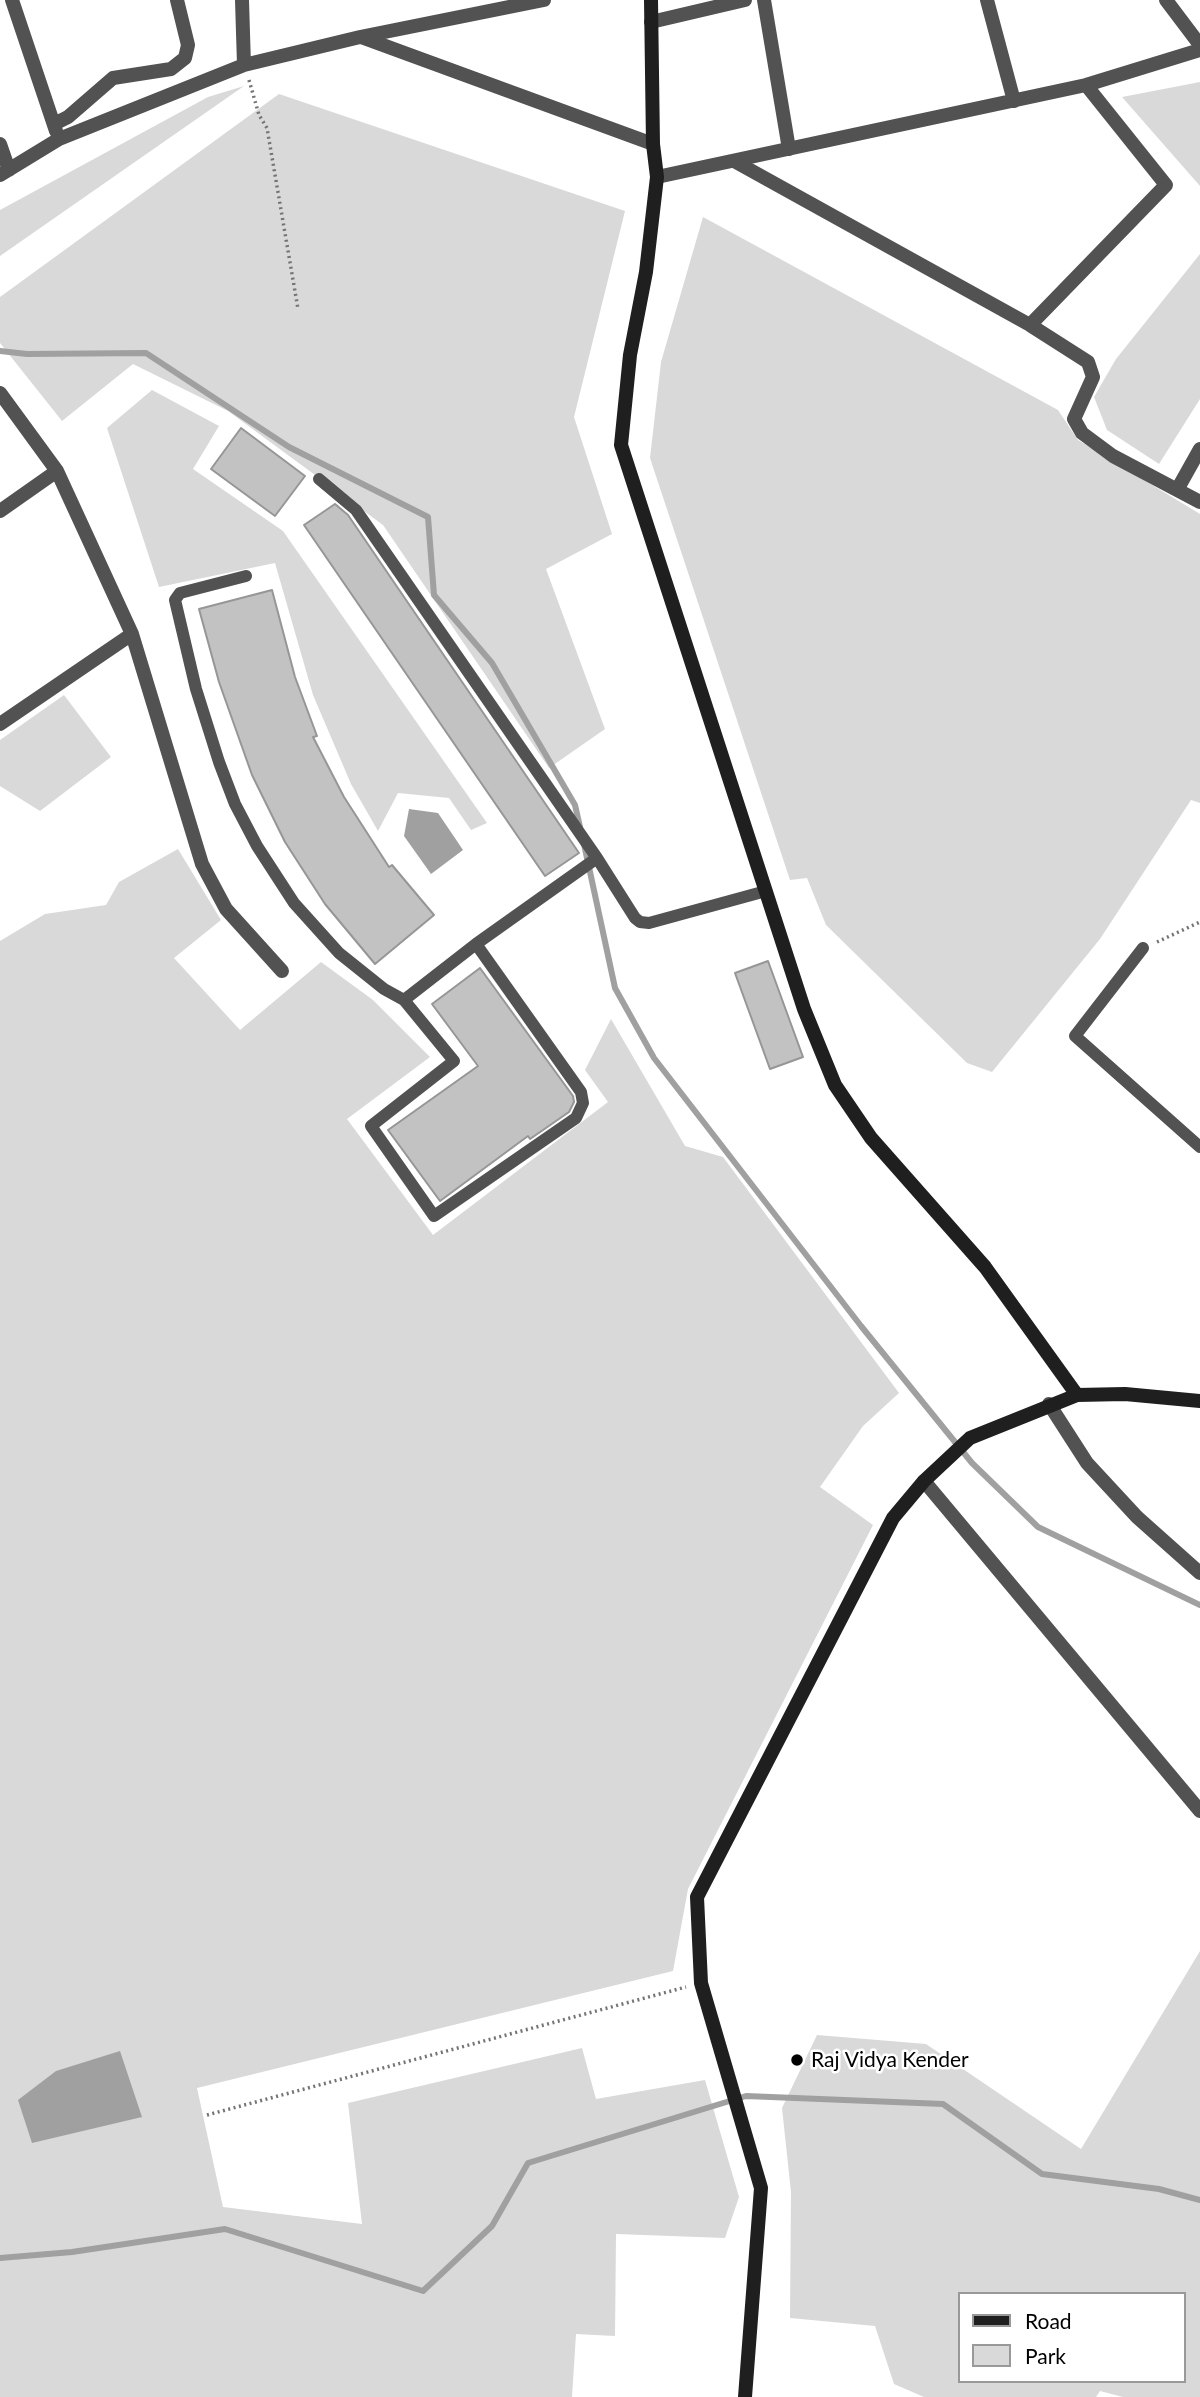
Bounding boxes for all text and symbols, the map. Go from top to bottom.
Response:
place label: Raj Vidya Kender [811,2047,969,2073]
marker: Raj Vidya Kender [789,2052,805,2068]
legend [958,2292,1186,2383]
text: Road [1025,2308,1072,2333]
text: Park [1025,2343,1066,2368]

